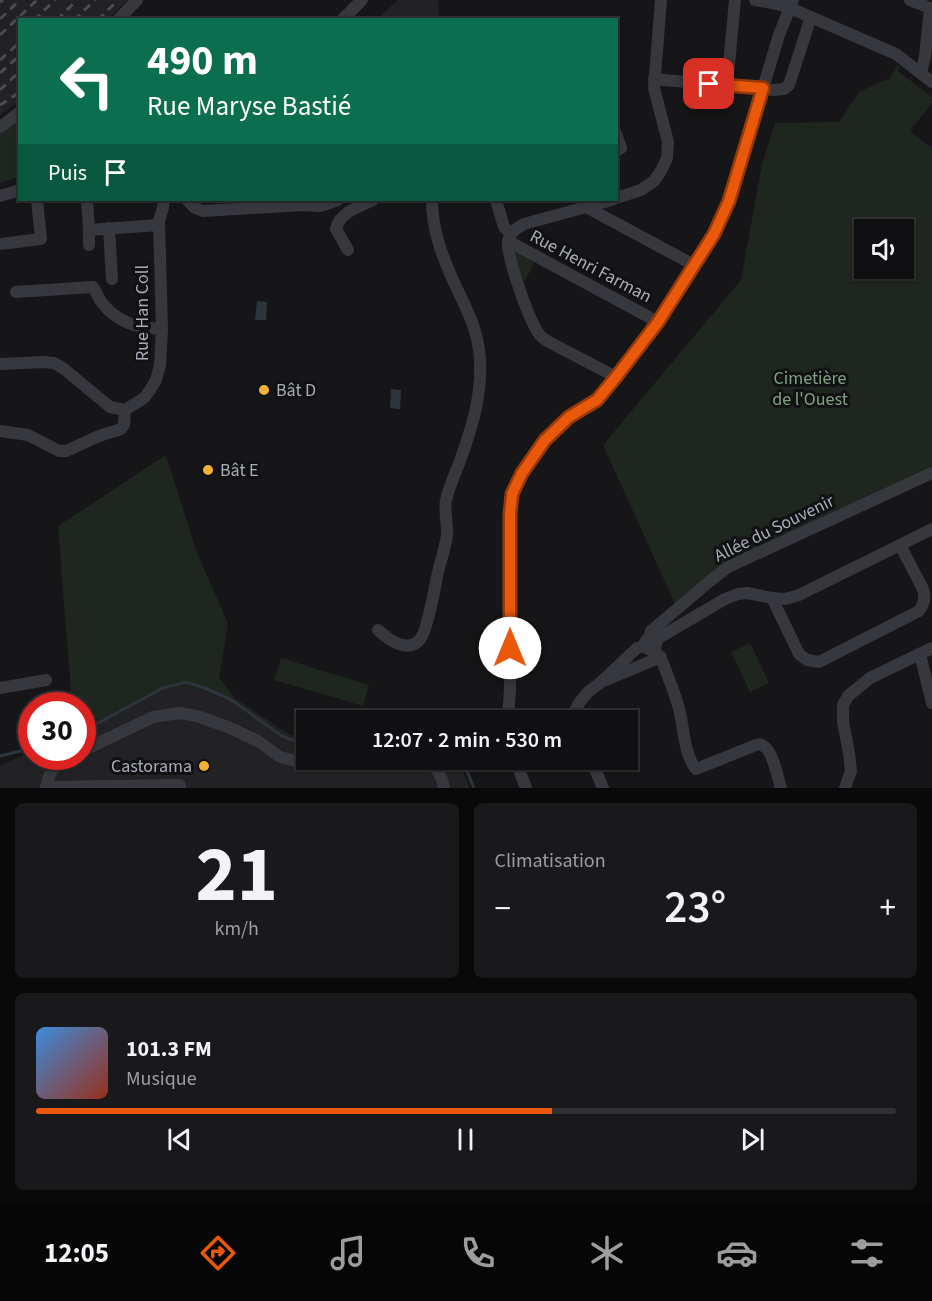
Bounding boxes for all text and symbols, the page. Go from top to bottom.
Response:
text: 490 m [147,31,258,91]
icon: left [48,42,126,120]
pin [683,58,734,109]
icon: arrive [692,67,725,100]
text: Rue Maryse Bastié [147,87,351,126]
icon: arrive [99,156,132,189]
text: Puis [48,157,87,189]
map controls [854,219,914,279]
button: sound [854,219,914,279]
street label: Rue Henri Farman [525,224,656,309]
street label: Rue Han Coll [130,265,155,361]
park label: Cimetière de l'Ouest [772,366,848,412]
place label: Bât D [276,378,316,403]
marker: Bât D [257,383,271,397]
place label: Bât E [220,458,259,483]
marker: Bât E [201,463,215,477]
street label: Allée du Souvenir [710,488,839,568]
position arrow [478,616,542,680]
speed limit sign: 30 [18,692,96,770]
text: 12:07 · 2 min · 530 m [372,724,562,756]
place label: Castorama [111,754,192,779]
marker: Castorama [197,759,211,773]
text: 21 [196,820,278,931]
text: Climatisation [495,847,606,875]
text: 23° [664,876,726,940]
text: − [495,885,511,932]
text: + [880,885,896,932]
text: km/h [215,915,259,943]
text: 101.3 FM [126,1033,212,1065]
text: Musique [126,1065,197,1093]
icon: previous [163,1123,196,1156]
icon: pause [449,1123,482,1156]
icon: next [736,1123,769,1156]
icon: directions [197,1232,239,1274]
icon: music [327,1232,369,1274]
icon: phone [457,1232,499,1274]
icon: climate [586,1232,628,1274]
icon: car [716,1232,758,1274]
icon: filters [846,1232,888,1274]
text: 12:05 [44,1234,109,1273]

